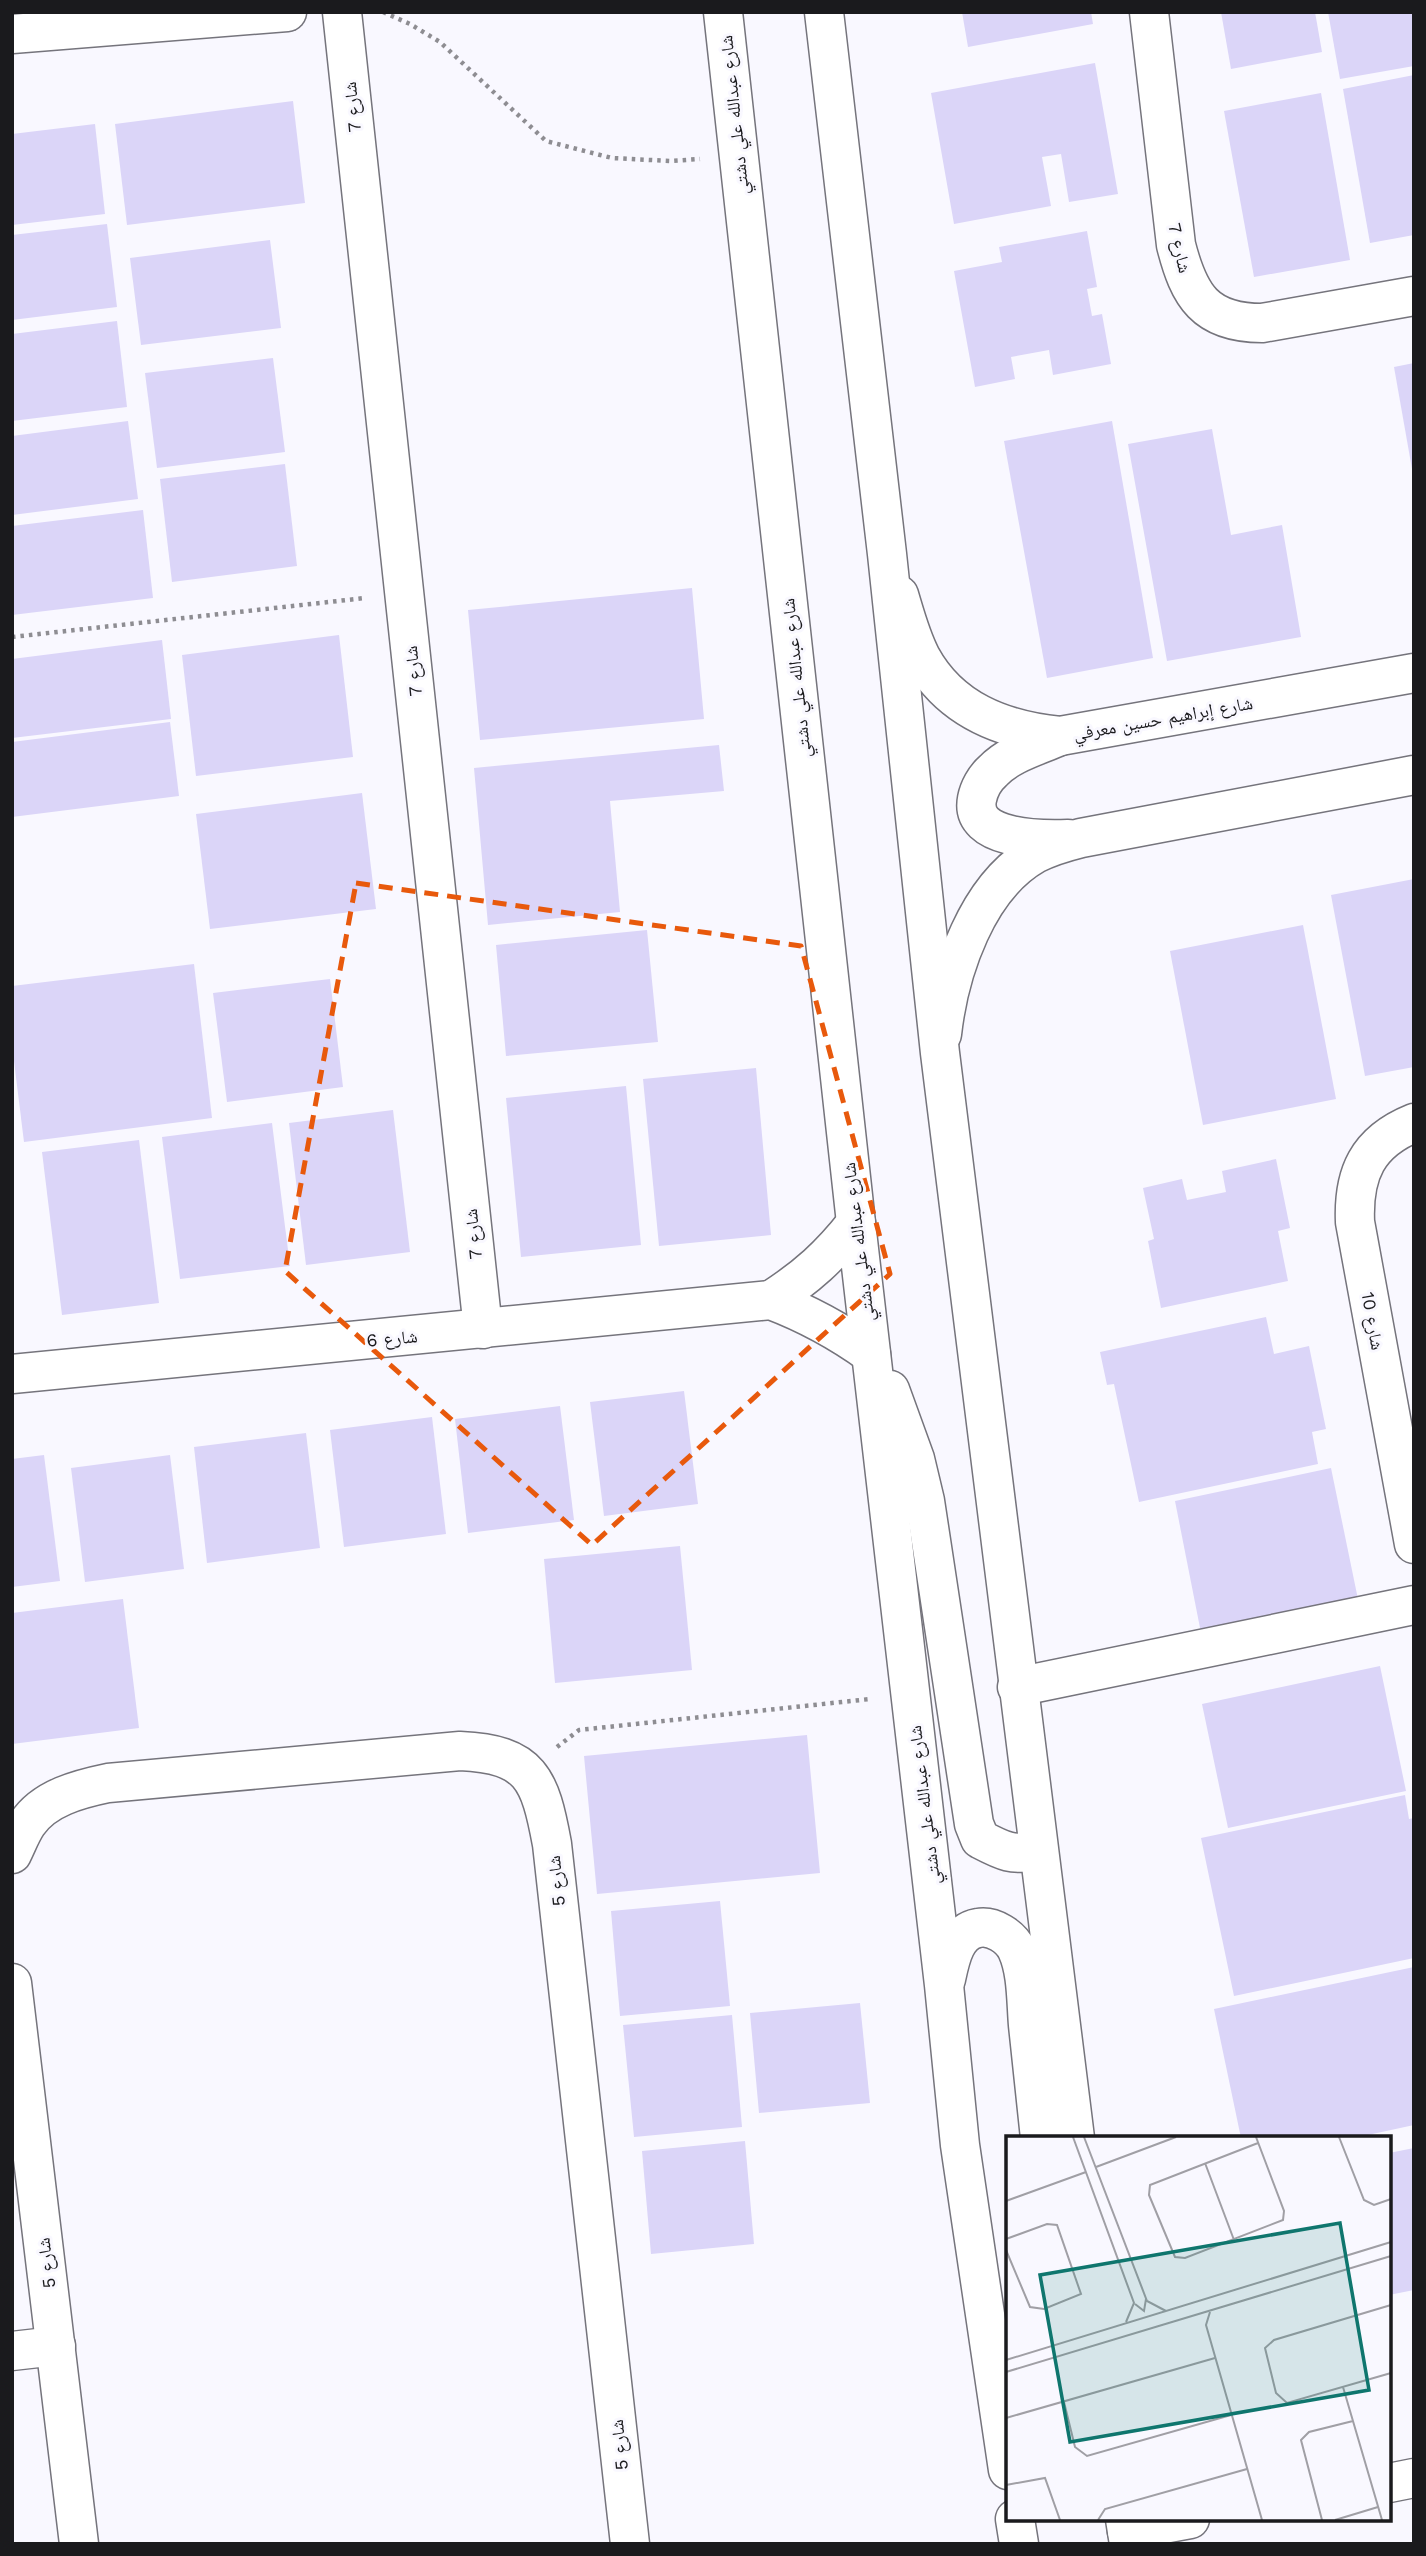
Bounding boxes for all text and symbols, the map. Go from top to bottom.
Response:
street label: شارع عبدالله علي دشتي [715,34,757,196]
street label: شارع 7 [339,81,366,133]
street label: شارع 7 [1163,221,1196,275]
street label: شارع عبدالله علي دشتي [777,597,819,759]
street label: شارع 7 [400,645,427,697]
street label: شارع إبراهيم حسين معرفي [1072,692,1255,749]
street label: شارع عبدالله علي دشتي [838,1161,883,1323]
street label: شارع 7 [460,1208,487,1260]
street label: شارع 10 [1357,1290,1388,1352]
street label: شارع 6 [366,1325,419,1352]
street label: شارع عبدالله علي دشتي [904,1724,949,1886]
street label: شارع 5 [543,1855,570,1907]
inset map [1006,2136,1391,2521]
street label: شارع 5 [32,2236,61,2290]
street label: شارع 5 [606,2419,633,2471]

